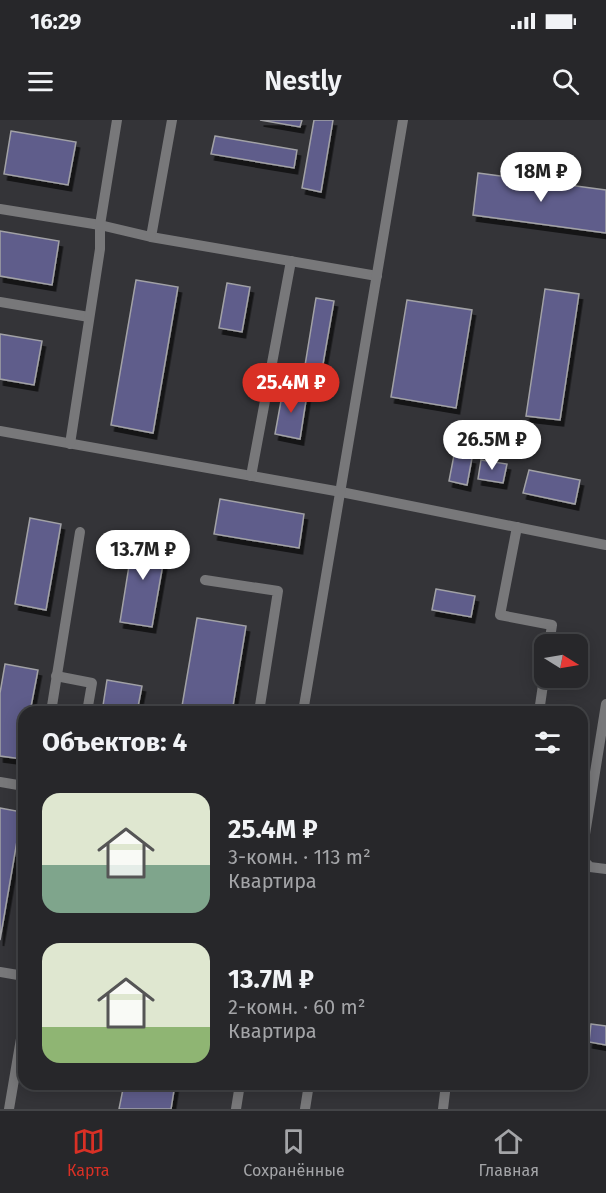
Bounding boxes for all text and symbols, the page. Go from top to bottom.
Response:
text: 16:29 [30,8,81,35]
icon: menu [24,65,57,98]
text: Nestly [264,65,342,97]
icon: search [549,65,582,98]
pin: 18M ₽ [499,152,583,203]
text: 18M ₽ [514,159,568,183]
pin: 25.4M ₽ [236,363,346,414]
text: 25.4M ₽ [256,370,326,394]
pin: 26.5M ₽ [437,420,547,471]
text: 26.5M ₽ [457,427,527,451]
pin: 13.7M ₽ [88,530,198,581]
text: 13.7M ₽ [110,537,176,561]
north arrow [534,634,588,688]
map controls [534,634,588,688]
icon: filters [531,726,564,759]
text: Объектов: 4 [42,727,187,758]
text: 25.4M ₽ [228,814,318,845]
icon: home [90,817,162,889]
text: 3-комн. · 113 m² [228,845,371,869]
text: Квартира [228,869,317,893]
text: 13.7M ₽ [228,964,314,995]
icon: home [90,967,162,1039]
text: 2-комн. · 60 m² [228,995,365,1019]
text: Квартира [228,1019,317,1043]
tab: Карта [67,1125,109,1180]
tab: Сохранённые [243,1125,345,1180]
tab: Главная [479,1125,539,1180]

